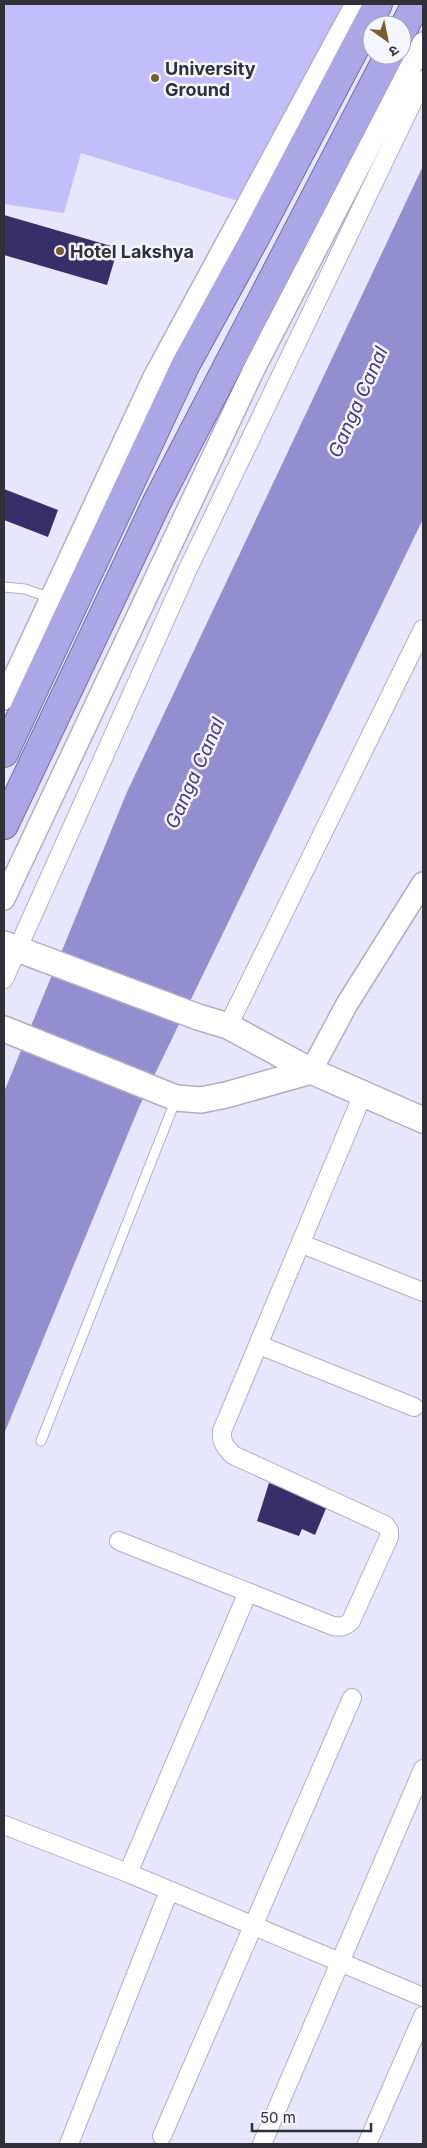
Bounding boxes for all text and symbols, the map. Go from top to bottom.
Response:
north arrow [362,15,412,65]
text: उ [386,42,402,61]
place label: University Ground [165,58,256,100]
marker: University Ground [149,72,161,84]
place label: Hotel Lakshya [70,241,194,262]
marker: Hotel Lakshya [54,245,66,257]
water label: Ganga Canal [323,343,393,461]
water label: Ganga Canal [160,714,230,832]
scale bar [252,2100,371,2132]
text: 50 m [260,2108,296,2127]

